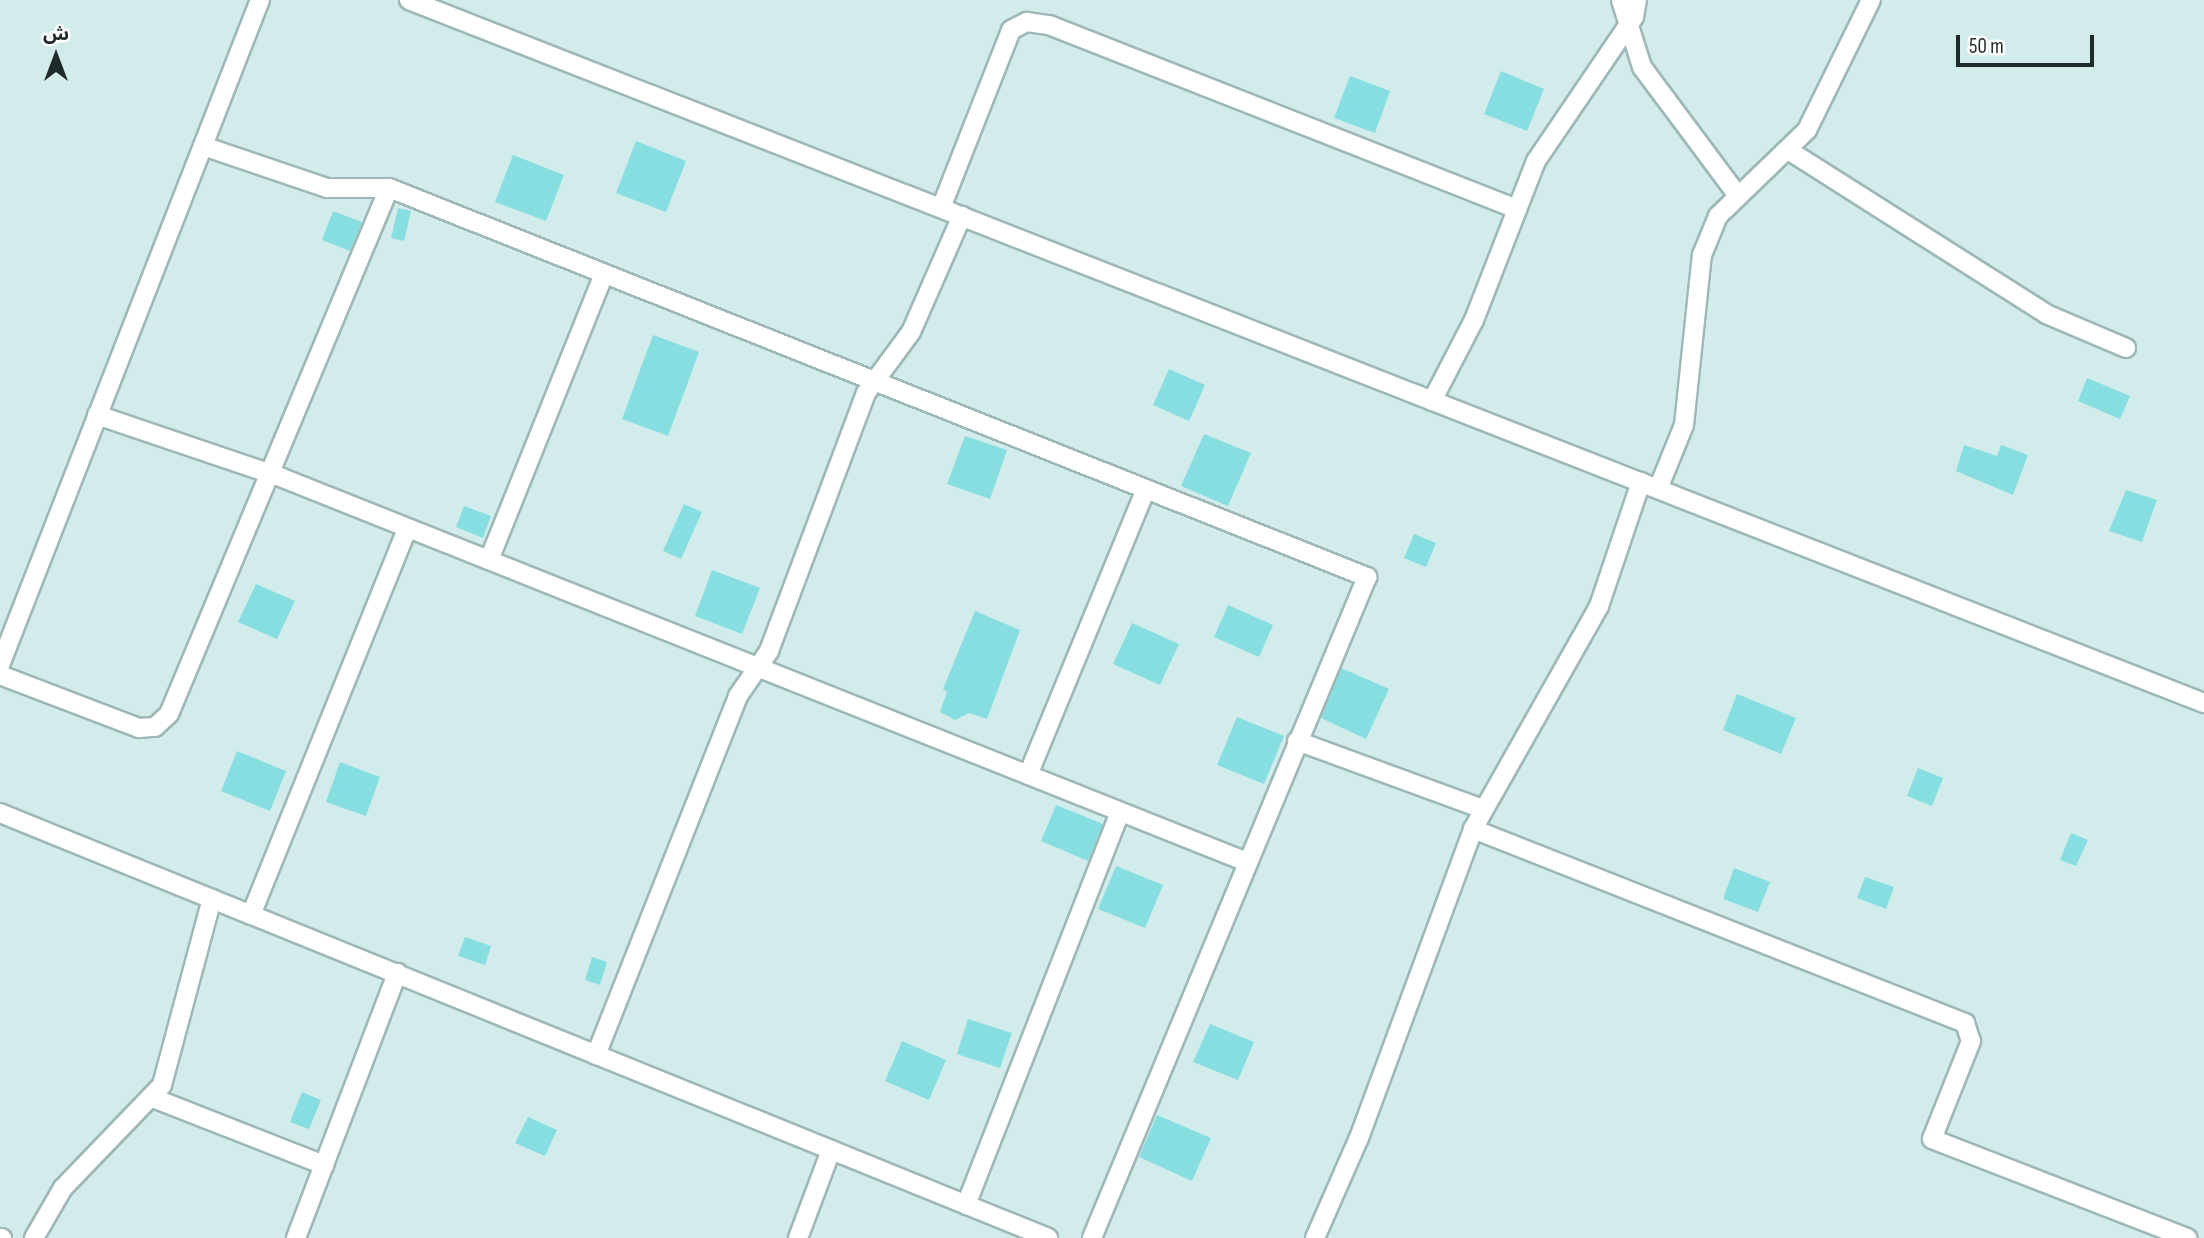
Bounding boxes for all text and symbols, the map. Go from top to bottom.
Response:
north arrow [21,21,91,91]
scale bar [1959,21,2097,65]
text: ش [43,23,69,46]
text: 50 m [1969,34,2004,59]

